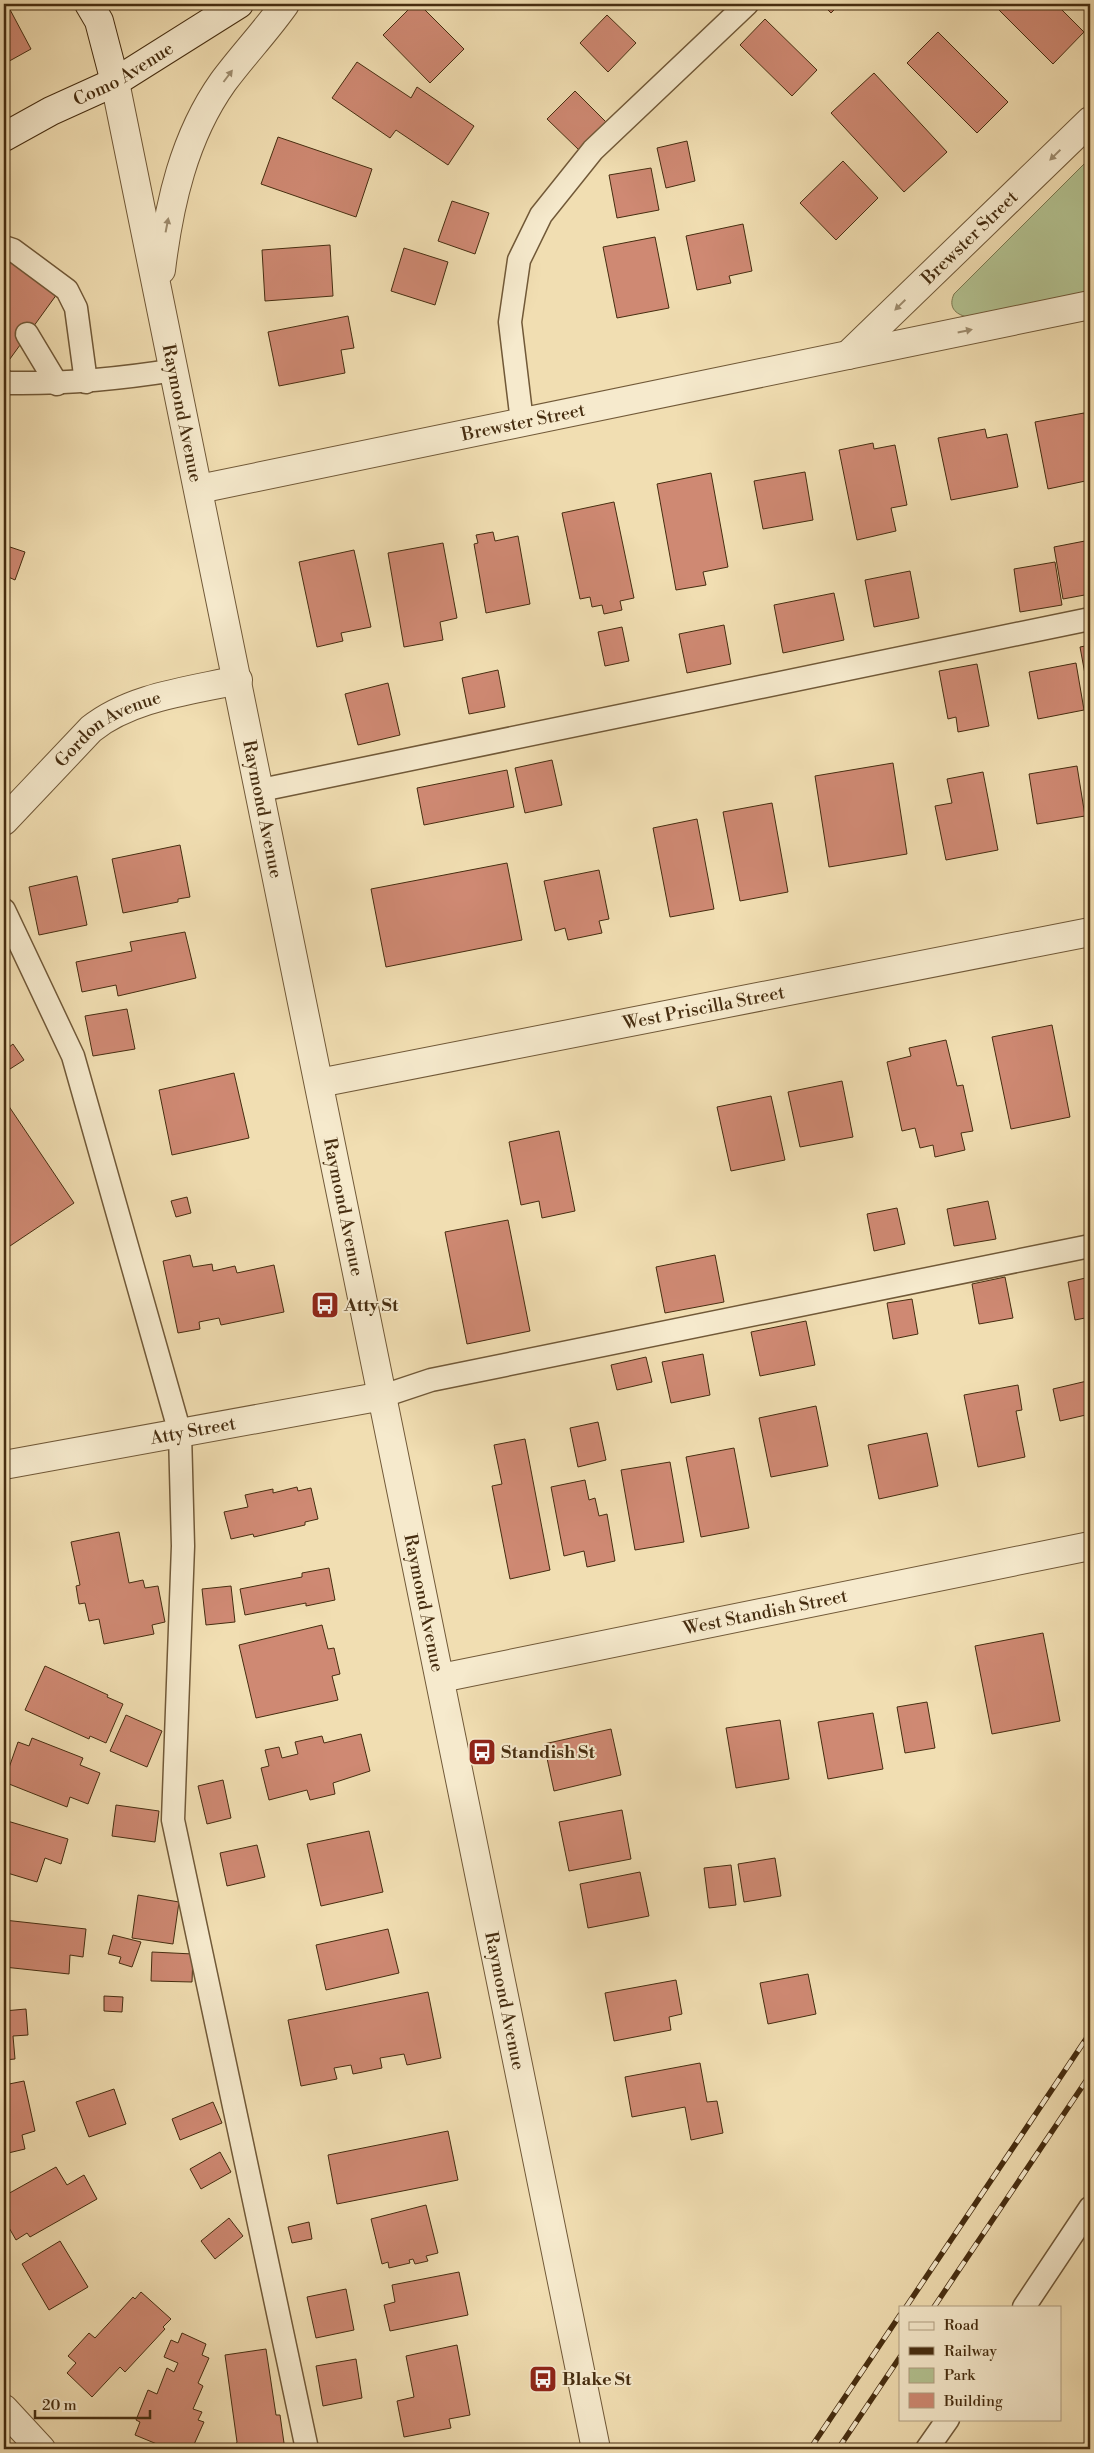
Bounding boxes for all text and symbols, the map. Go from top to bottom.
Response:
street label: Como Avenue [70,37,178,111]
one-way arrow [223,69,233,83]
one-way arrow [1049,149,1061,161]
street label: Brewster Street [916,185,1023,290]
one-way arrow [164,217,172,233]
one-way arrow [895,298,907,310]
one-way arrow [957,327,972,335]
street label: Raymond Avenue [157,342,208,484]
street label: Brewster Street [458,398,588,446]
street label: Gordon Avenue [50,686,163,772]
street label: Raymond Avenue [237,738,288,880]
street label: West Priscilla Street [620,980,787,1035]
street label: Raymond Avenue [318,1136,369,1278]
bus stop icon: Atty St [310,1290,340,1320]
place label: Atty St [343,1294,399,1317]
street label: Atty Street [147,1411,238,1450]
street label: Raymond Avenue [399,1532,449,1674]
street label: West Standish Street [680,1584,850,1640]
bus stop icon: Standish St [467,1737,497,1767]
place label: Standish St [501,1741,595,1764]
street label: Raymond Avenue [480,1930,530,2072]
legend [899,2306,1062,2420]
text: Road [944,2316,979,2335]
text: Railway [944,2342,998,2361]
bus stop icon: Blake St [528,2364,558,2394]
text: Park [944,2366,976,2385]
place label: Blake St [562,2368,632,2391]
scale bar [35,2388,150,2420]
text: Building [943,2392,1003,2411]
text: 20 m [42,2396,77,2415]

